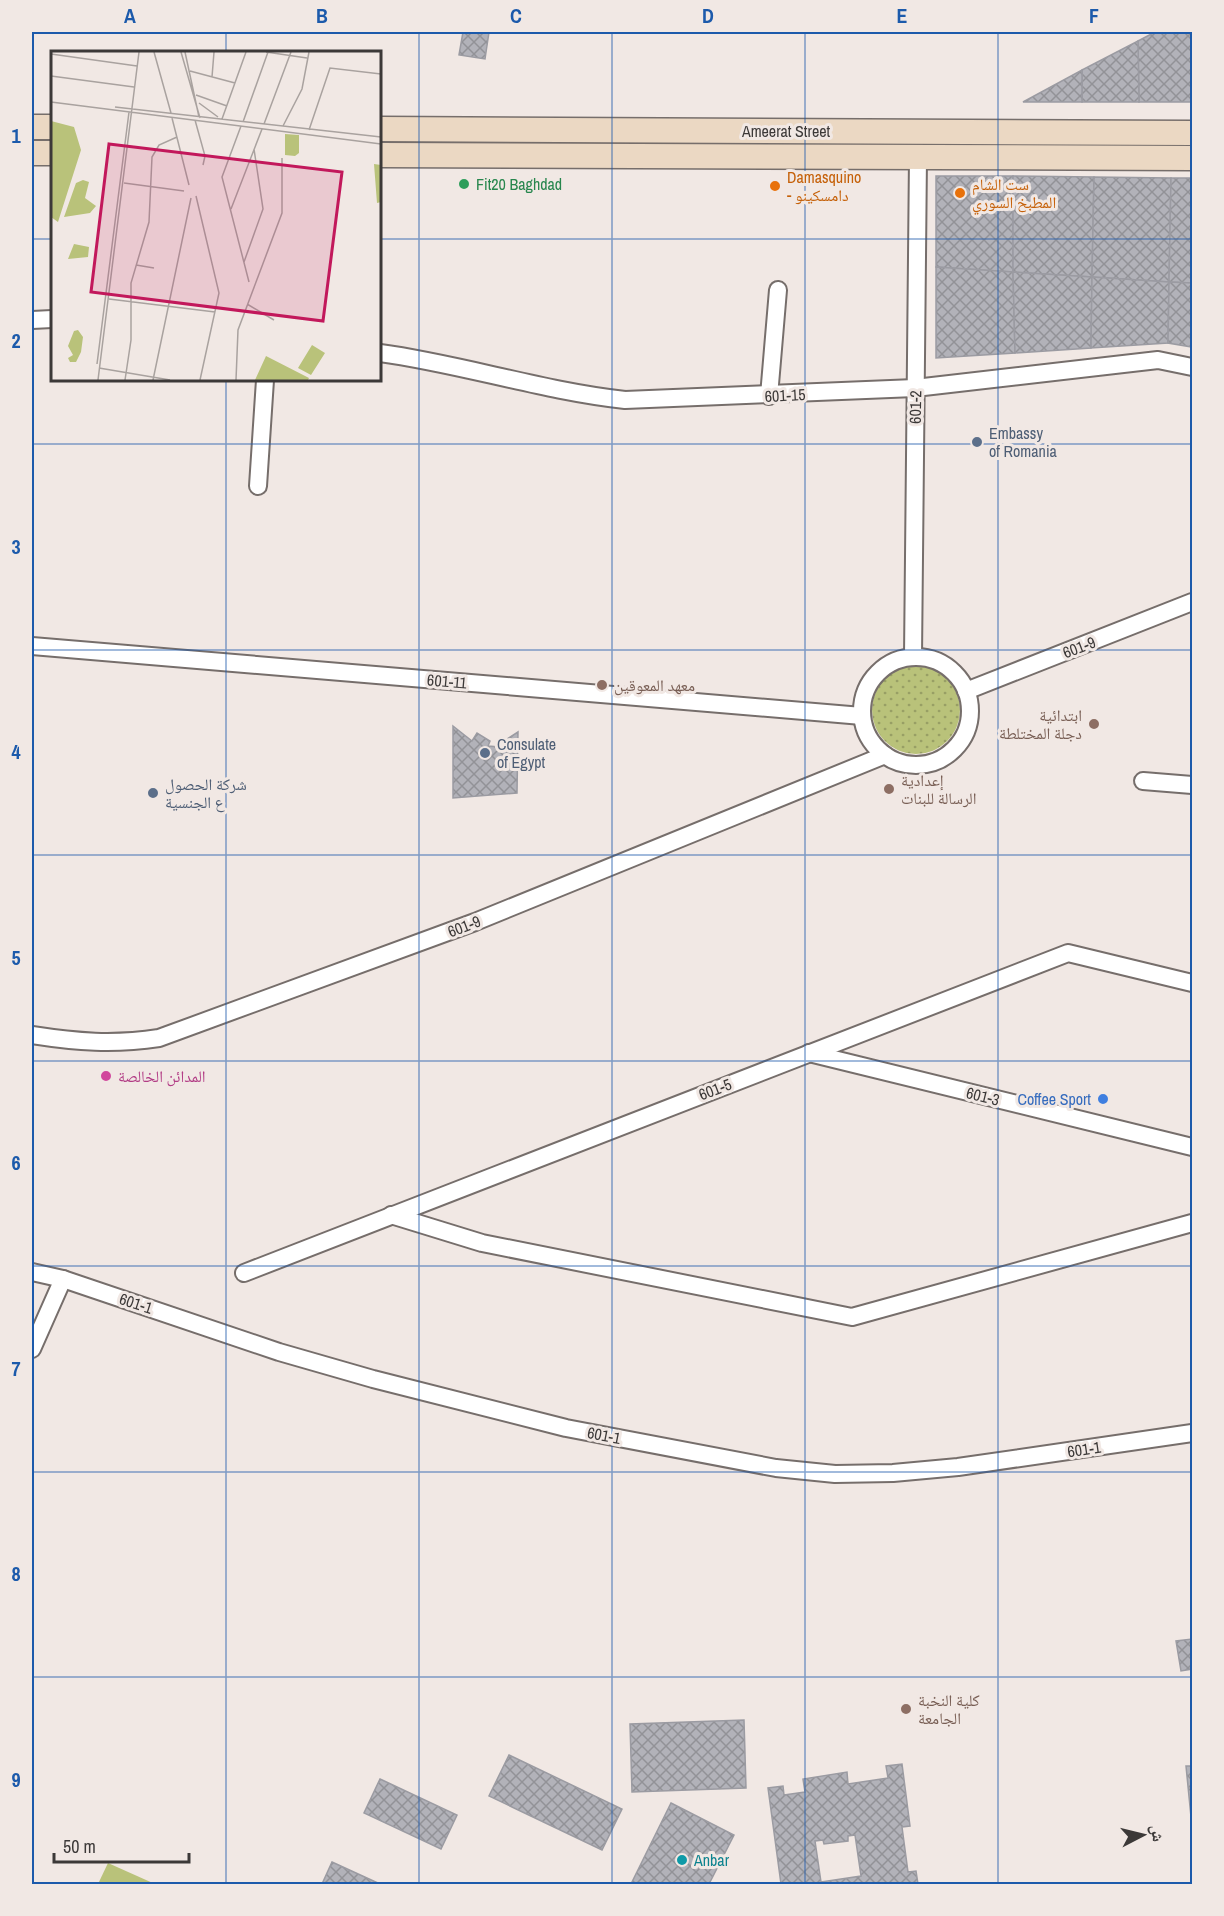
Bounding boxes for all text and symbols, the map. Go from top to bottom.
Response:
text: A [124,2,136,29]
text: B [316,2,328,29]
text: C [510,2,522,29]
text: D [702,2,714,29]
text: E [897,2,908,29]
text: F [1089,2,1099,29]
inset map [51,51,381,381]
street label: Ameerat Street [741,120,830,142]
text: 1 [11,122,21,149]
place label: Damasquino - دامسكينو [787,166,861,206]
place label: Fit20 Baghdad [476,173,562,195]
place label: ست الشام المطبخ السوري [972,173,1056,215]
marker: Fit20 Baghdad [457,177,471,191]
marker: Damasquino - دامسكينو [768,179,782,193]
marker: ست الشام المطبخ السوري [953,186,967,200]
text: 2 [11,327,21,354]
street label: 601-15 [764,383,806,407]
street label: 601-2 [904,390,926,424]
place label: Embassy of Romania [989,422,1058,462]
marker: Embassy of Romania [970,435,984,449]
text: 3 [11,533,21,560]
street label: 601-9 [1059,631,1099,663]
street label: 601-11 [426,668,469,694]
place label: معهد المعوقين [614,674,695,696]
marker: معهد المعوقين [595,678,609,692]
place label: ابتدائية دجلة المختلطة [999,704,1082,744]
marker: ابتدائية دجلة المختلطة [1087,717,1101,731]
place label: Consulate of Egypt [497,733,556,773]
text: 4 [11,738,21,765]
marker: Consulate of Egypt [478,746,492,760]
place label: إعدادية الرسالة للبنات [901,769,977,809]
place label: شركة الحصول ع الجنسية [165,773,247,813]
marker: إعدادية الرسالة للبنات [882,782,896,796]
marker: شركة الحصول ع الجنسية [146,786,160,800]
street label: 601-9 [444,910,484,942]
text: 5 [11,944,21,971]
place label: المدائن الخالصة [118,1065,206,1087]
marker: المدائن الخالصة [99,1069,113,1083]
street label: 601-5 [695,1073,735,1105]
street label: 601-3 [964,1081,1002,1111]
place label: Coffee Sport [1018,1088,1091,1110]
marker: Coffee Sport [1096,1092,1110,1106]
text: 6 [11,1149,21,1176]
street label: 601-1 [117,1287,156,1319]
text: 7 [11,1355,21,1382]
street label: 601-1 [585,1421,623,1449]
street label: 601-1 [1066,1436,1103,1462]
text: 8 [11,1560,21,1587]
place label: كلية النخبة الجامعة [918,1689,980,1729]
marker: كلية النخبة الجامعة [899,1702,913,1716]
text: 9 [11,1766,21,1793]
north arrow [1113,1805,1173,1865]
text: ش [1146,1823,1170,1843]
scale bar [54,1826,189,1864]
text: 50 m [63,1834,96,1859]
place label: Anbar [693,1849,730,1871]
marker: Anbar [675,1853,689,1867]

